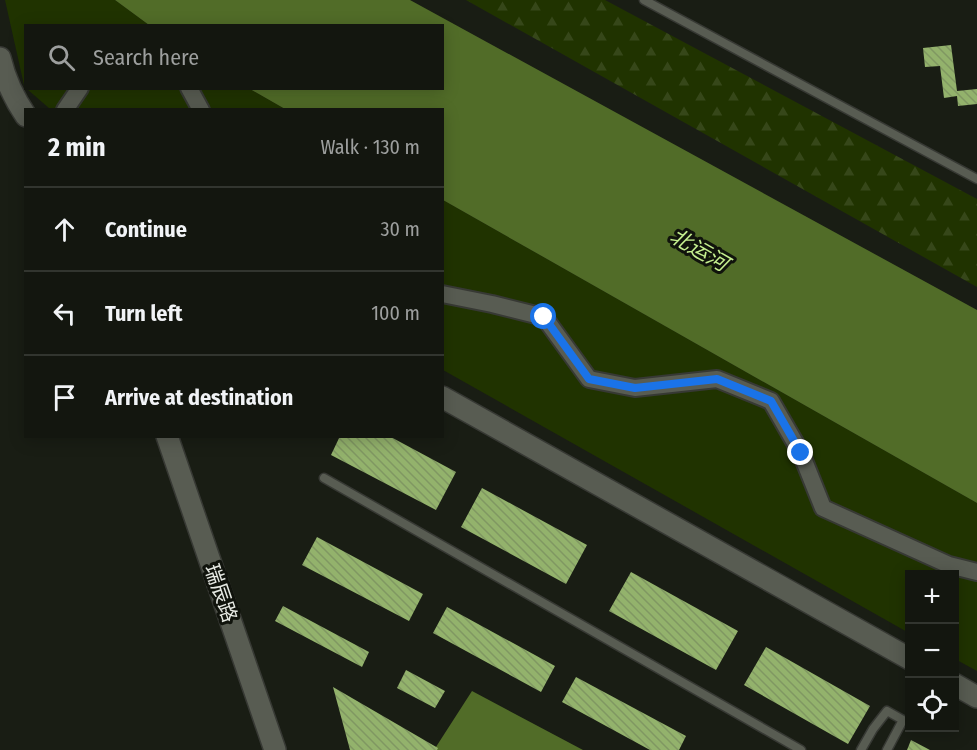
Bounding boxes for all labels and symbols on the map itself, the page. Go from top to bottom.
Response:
water label: 北运河 [665,223,736,279]
route start [530,303,556,329]
route end [787,439,813,465]
street label: 瑞辰路 [200,561,242,625]

